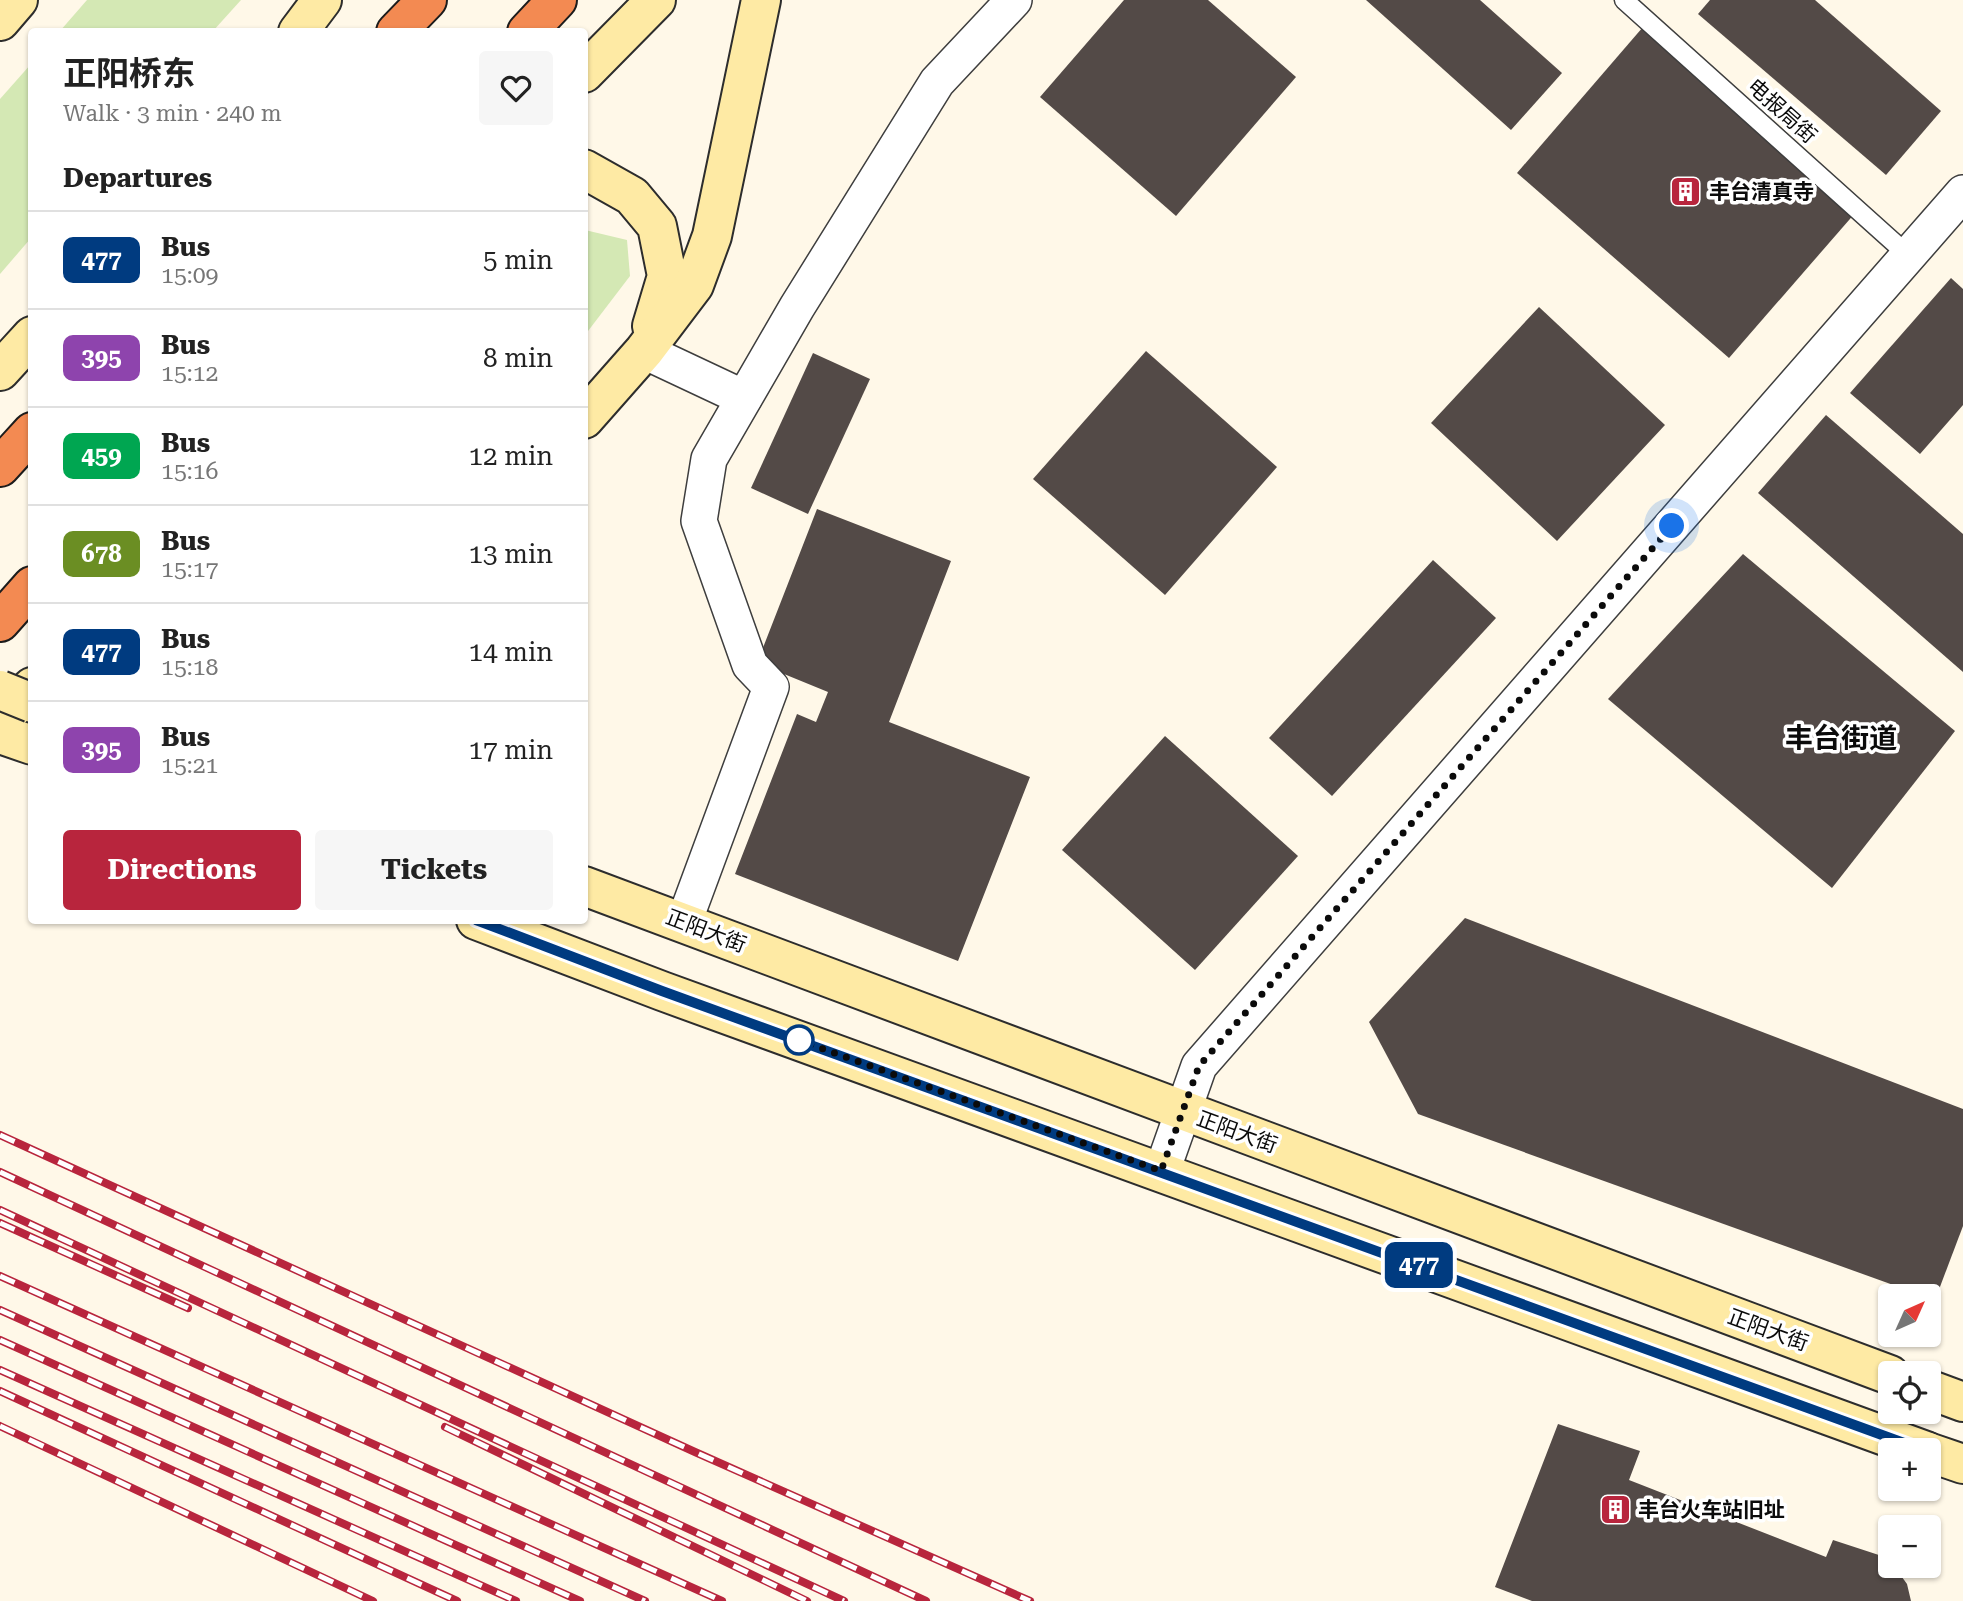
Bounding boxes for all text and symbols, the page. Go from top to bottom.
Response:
button: heart [479,51,553,125]
text: 正阳桥东 [63,54,195,93]
street label: 电报局街 [1743,74,1821,148]
text: Walk · 3 min · 240 m [63,100,282,127]
text: Departures [63,163,212,193]
building icon: 丰台清真寺 [1669,175,1703,209]
place label: 丰台清真寺 [1709,180,1814,204]
text: Bus [161,232,210,262]
text: 5 min [483,245,553,275]
text: 477 [81,246,122,274]
text: 15:09 [161,262,218,289]
text: Bus [161,330,210,360]
text: 8 min [483,343,553,373]
text: 395 [81,344,122,372]
text: 15:12 [161,360,218,387]
text: Bus [161,428,210,458]
text: 12 min [469,441,553,471]
text: 459 [81,442,122,470]
text: 15:16 [161,458,218,485]
your location [1654,508,1689,543]
text: Bus [161,526,210,556]
text: 13 min [469,539,553,569]
text: 678 [81,540,122,568]
text: 15:17 [161,556,218,583]
text: Bus [161,624,210,654]
text: 14 min [469,637,553,667]
text: 477 [81,638,122,666]
text: 15:18 [161,654,218,681]
text: Bus [161,722,210,752]
district label: 丰台街道 [1785,722,1897,755]
text: 17 min [469,735,553,765]
text: 395 [81,736,122,764]
text: 15:21 [161,752,218,779]
button: Directions [63,830,301,910]
button: Tickets [315,830,553,910]
street label: 正阳大街 [662,905,750,957]
unlabelled marker [784,1025,814,1055]
street label: 正阳大街 [1193,1106,1281,1158]
line badge: 477 [1379,1242,1459,1288]
text: 477 [1399,1251,1439,1279]
north arrow [1878,1284,1941,1348]
map controls [1878,1284,1941,1578]
street label: 正阳大街 [1724,1304,1812,1356]
button: locate [1878,1361,1941,1424]
button: + [1878,1438,1941,1501]
building icon: 丰台火车站旧址 [1598,1493,1632,1527]
place label: 丰台火车站旧址 [1638,1498,1785,1522]
button: − [1878,1515,1941,1578]

